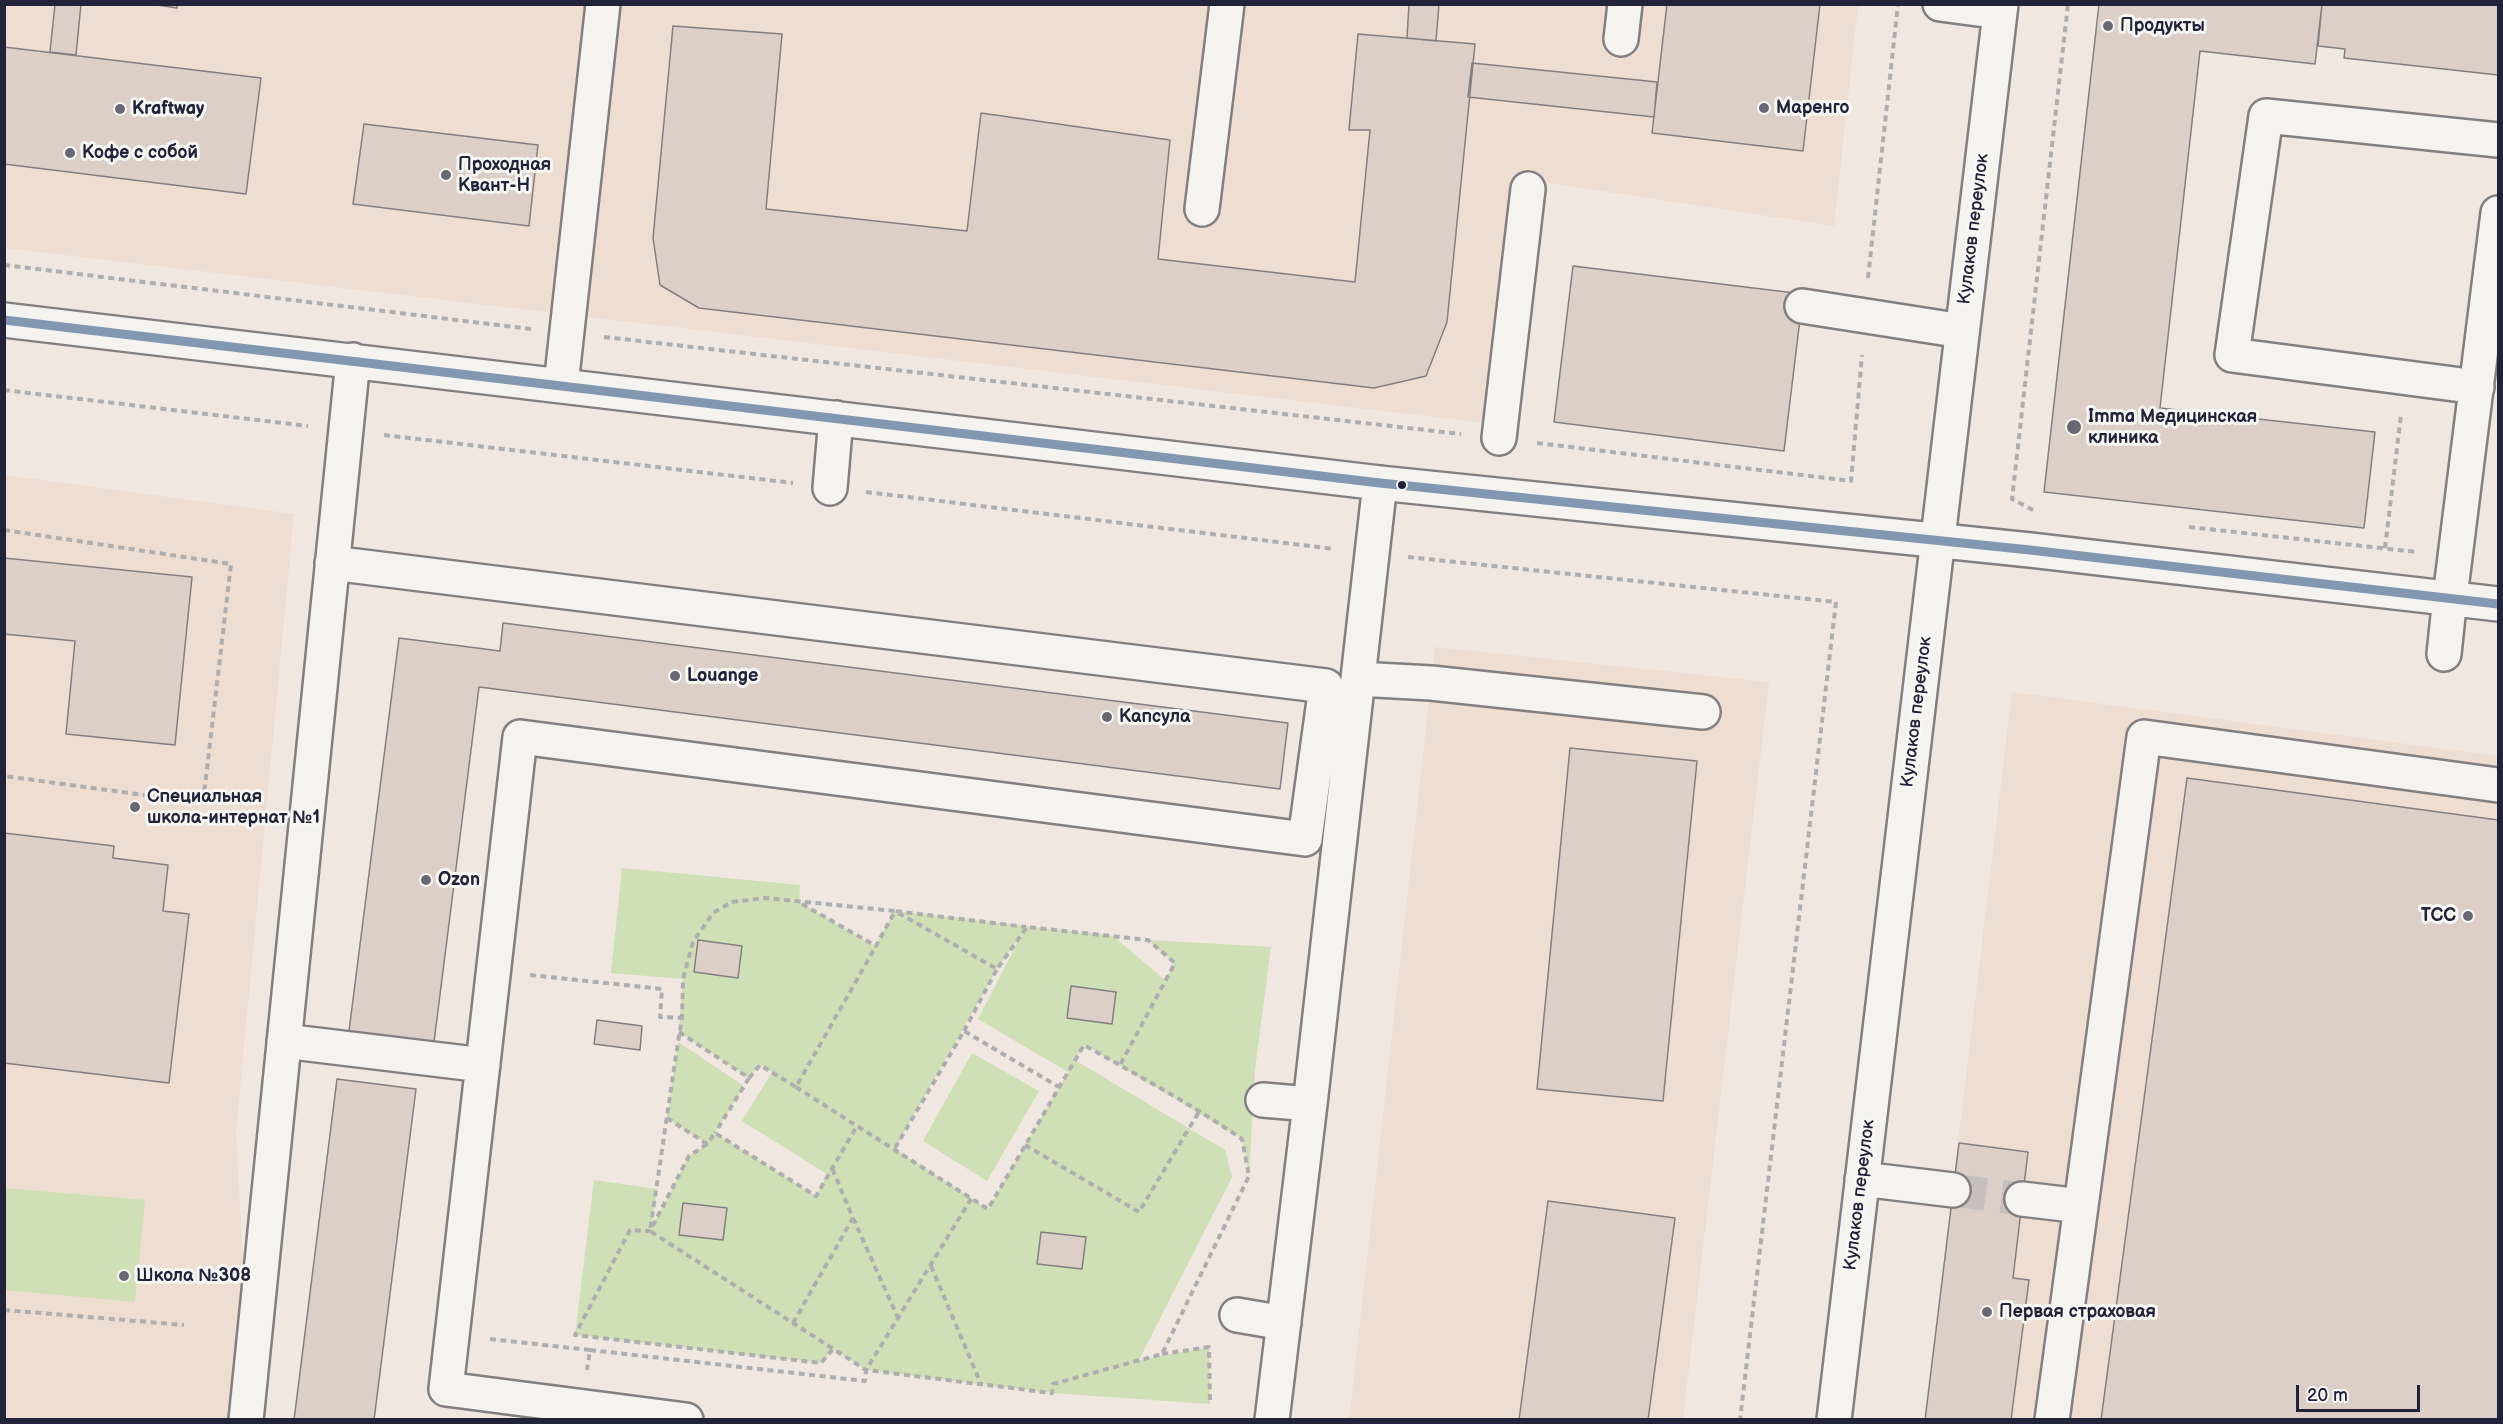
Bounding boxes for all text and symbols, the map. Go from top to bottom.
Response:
place label: Продукты [2120,15,2205,37]
marker: Продукты [2101,19,2115,33]
place label: Маренго [1776,97,1849,119]
place label: Kraftway [132,98,204,120]
marker: Маренго [1757,101,1771,115]
marker: Kraftway [113,102,127,116]
place label: Кофе с собой [82,142,198,164]
marker: Кофе с собой [63,146,77,160]
street label: Кулаков переулок [1954,152,1994,306]
place label: Проходная Квант-Н [458,154,551,196]
marker: Проходная Квант-Н [439,168,453,182]
place label: Imma Медицинская клиника [2088,406,2257,448]
marker: Imma Медицинская клиника [2065,418,2083,436]
unlabelled marker [1396,479,1408,491]
street label: Кулаков переулок [1897,635,1937,789]
place label: Louange [687,665,758,687]
marker: Louange [668,669,682,683]
place label: Капсула [1119,706,1190,728]
marker: Капсула [1100,710,1114,724]
place label: Специальная школа-интернат №1 [147,786,320,828]
marker: Специальная школа-интернат №1 [128,800,142,814]
place label: Ozon [438,869,480,891]
marker: Ozon [419,873,433,887]
place label: TCC [2421,905,2456,927]
marker: TCC [2461,909,2475,923]
street label: Кулаков переулок [1840,1118,1880,1272]
place label: Школа №308 [136,1265,251,1287]
marker: Школа №308 [117,1269,131,1283]
place label: Первая страховая [1999,1301,2156,1323]
marker: Первая страховая [1980,1305,1994,1319]
scale bar [2299,1373,2424,1411]
text: 20 m [2307,1385,2348,1406]

